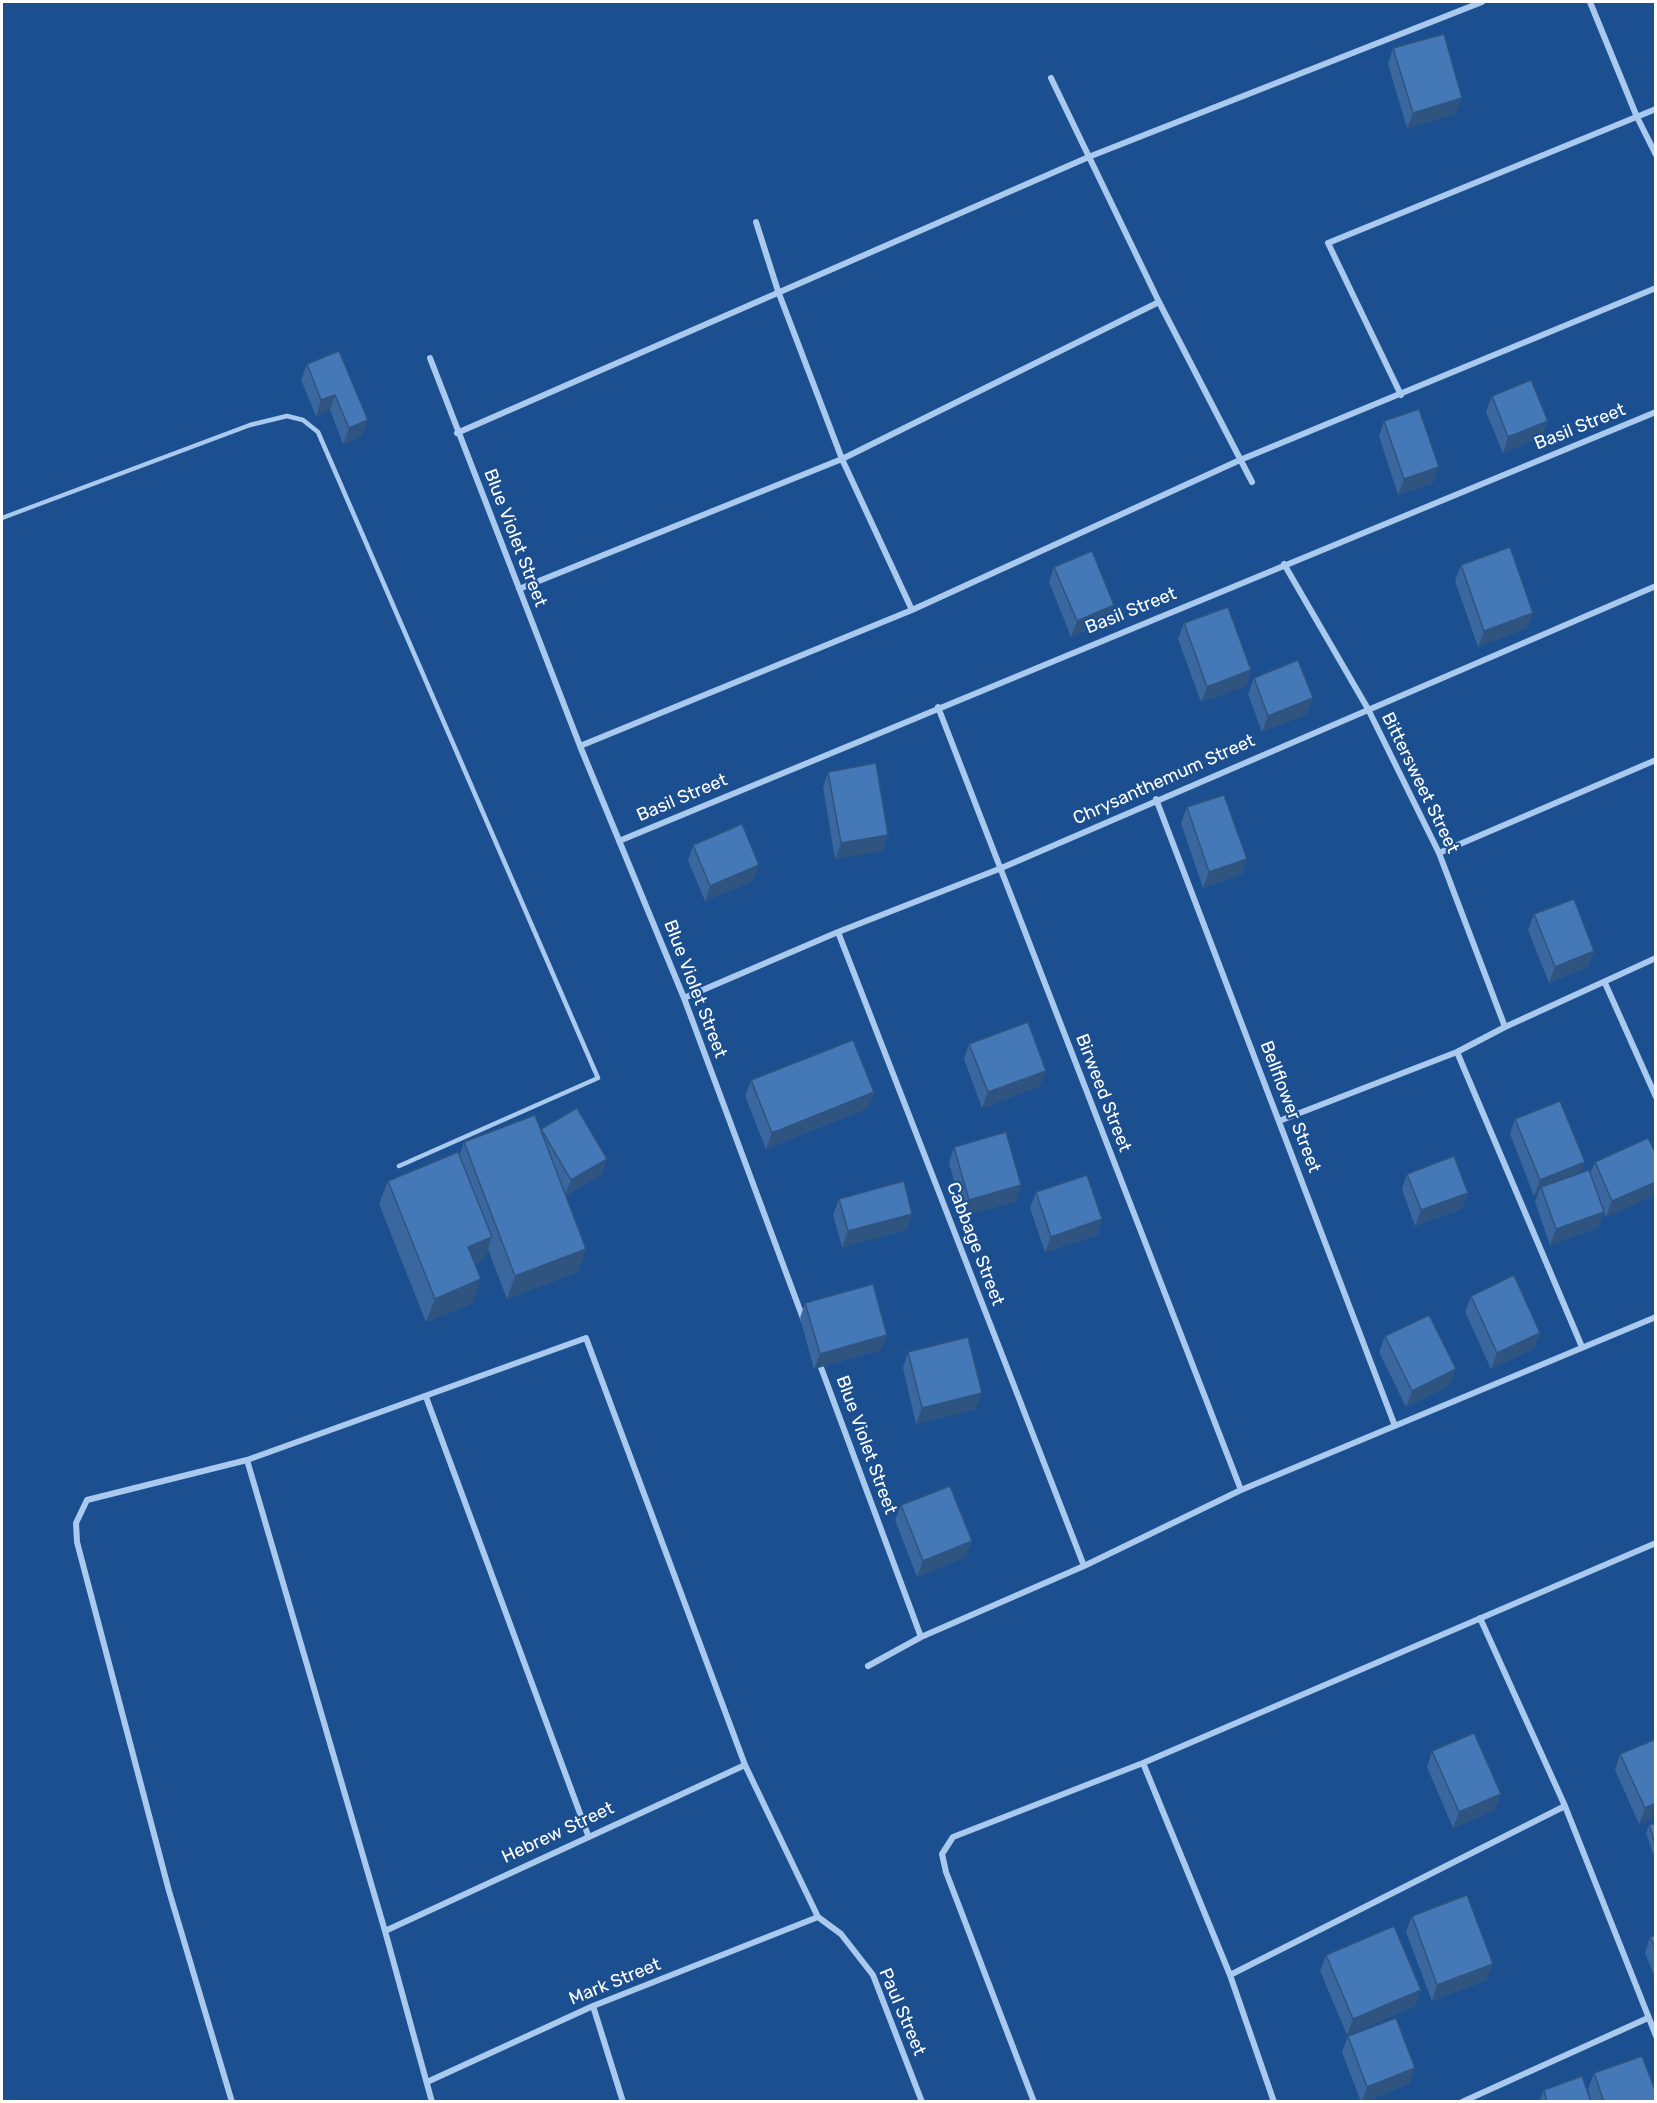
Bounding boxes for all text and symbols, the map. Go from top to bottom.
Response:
street label: Basil Street [1531,399,1629,455]
street label: Blue Violet Street [479,466,551,610]
street label: Basil Street [1082,583,1180,639]
street label: Bittersweet Street [1377,709,1463,857]
street label: Chrysanthemum Street [1070,730,1258,830]
street label: Basil Street [633,769,731,827]
street label: Blue Violet Street [659,917,731,1061]
street label: Birweed Street [1071,1031,1135,1155]
street label: Bellflower Street [1255,1038,1325,1176]
street label: Cabbage Street [942,1179,1008,1309]
street label: Blue Violet Street [831,1373,901,1517]
street label: Hebrew Street [499,1798,617,1868]
street label: Mark Street [566,1954,664,2010]
street label: Paul Street [874,1965,930,2059]

